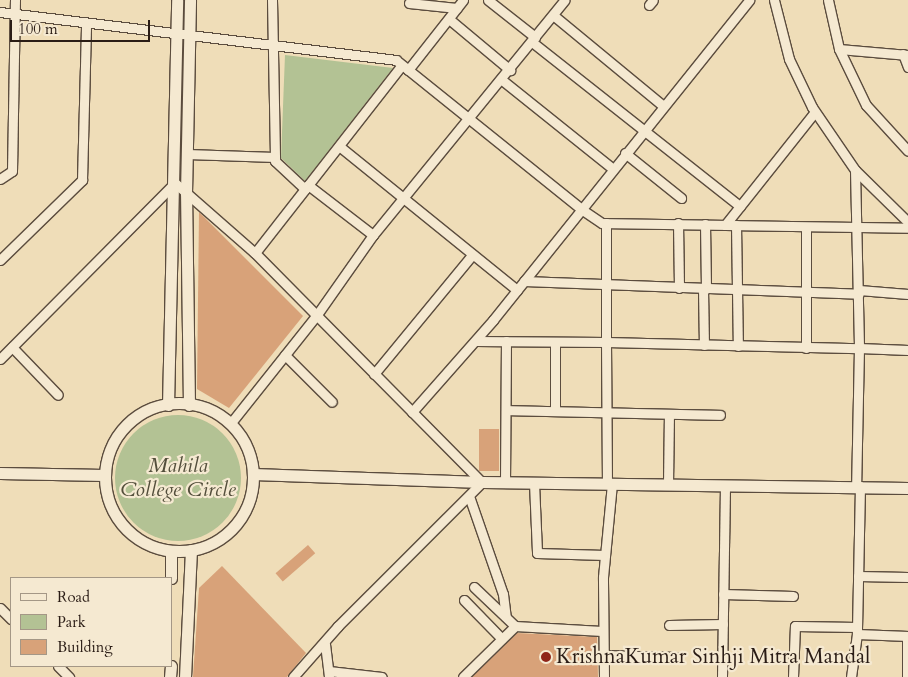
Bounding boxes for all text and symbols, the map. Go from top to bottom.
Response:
scale bar [12,10,152,42]
text: 100 m [18,19,58,39]
park label: Mahila College Circle [120,453,236,503]
legend [10,577,172,667]
text: Road [57,587,90,607]
text: Park [57,612,86,632]
text: Building [57,637,113,657]
place label: KrishnaKumar Sinhji Mitra Mandal [556,644,870,670]
marker: KrishnaKumar Sinhji Mitra Mandal [540,651,552,663]

